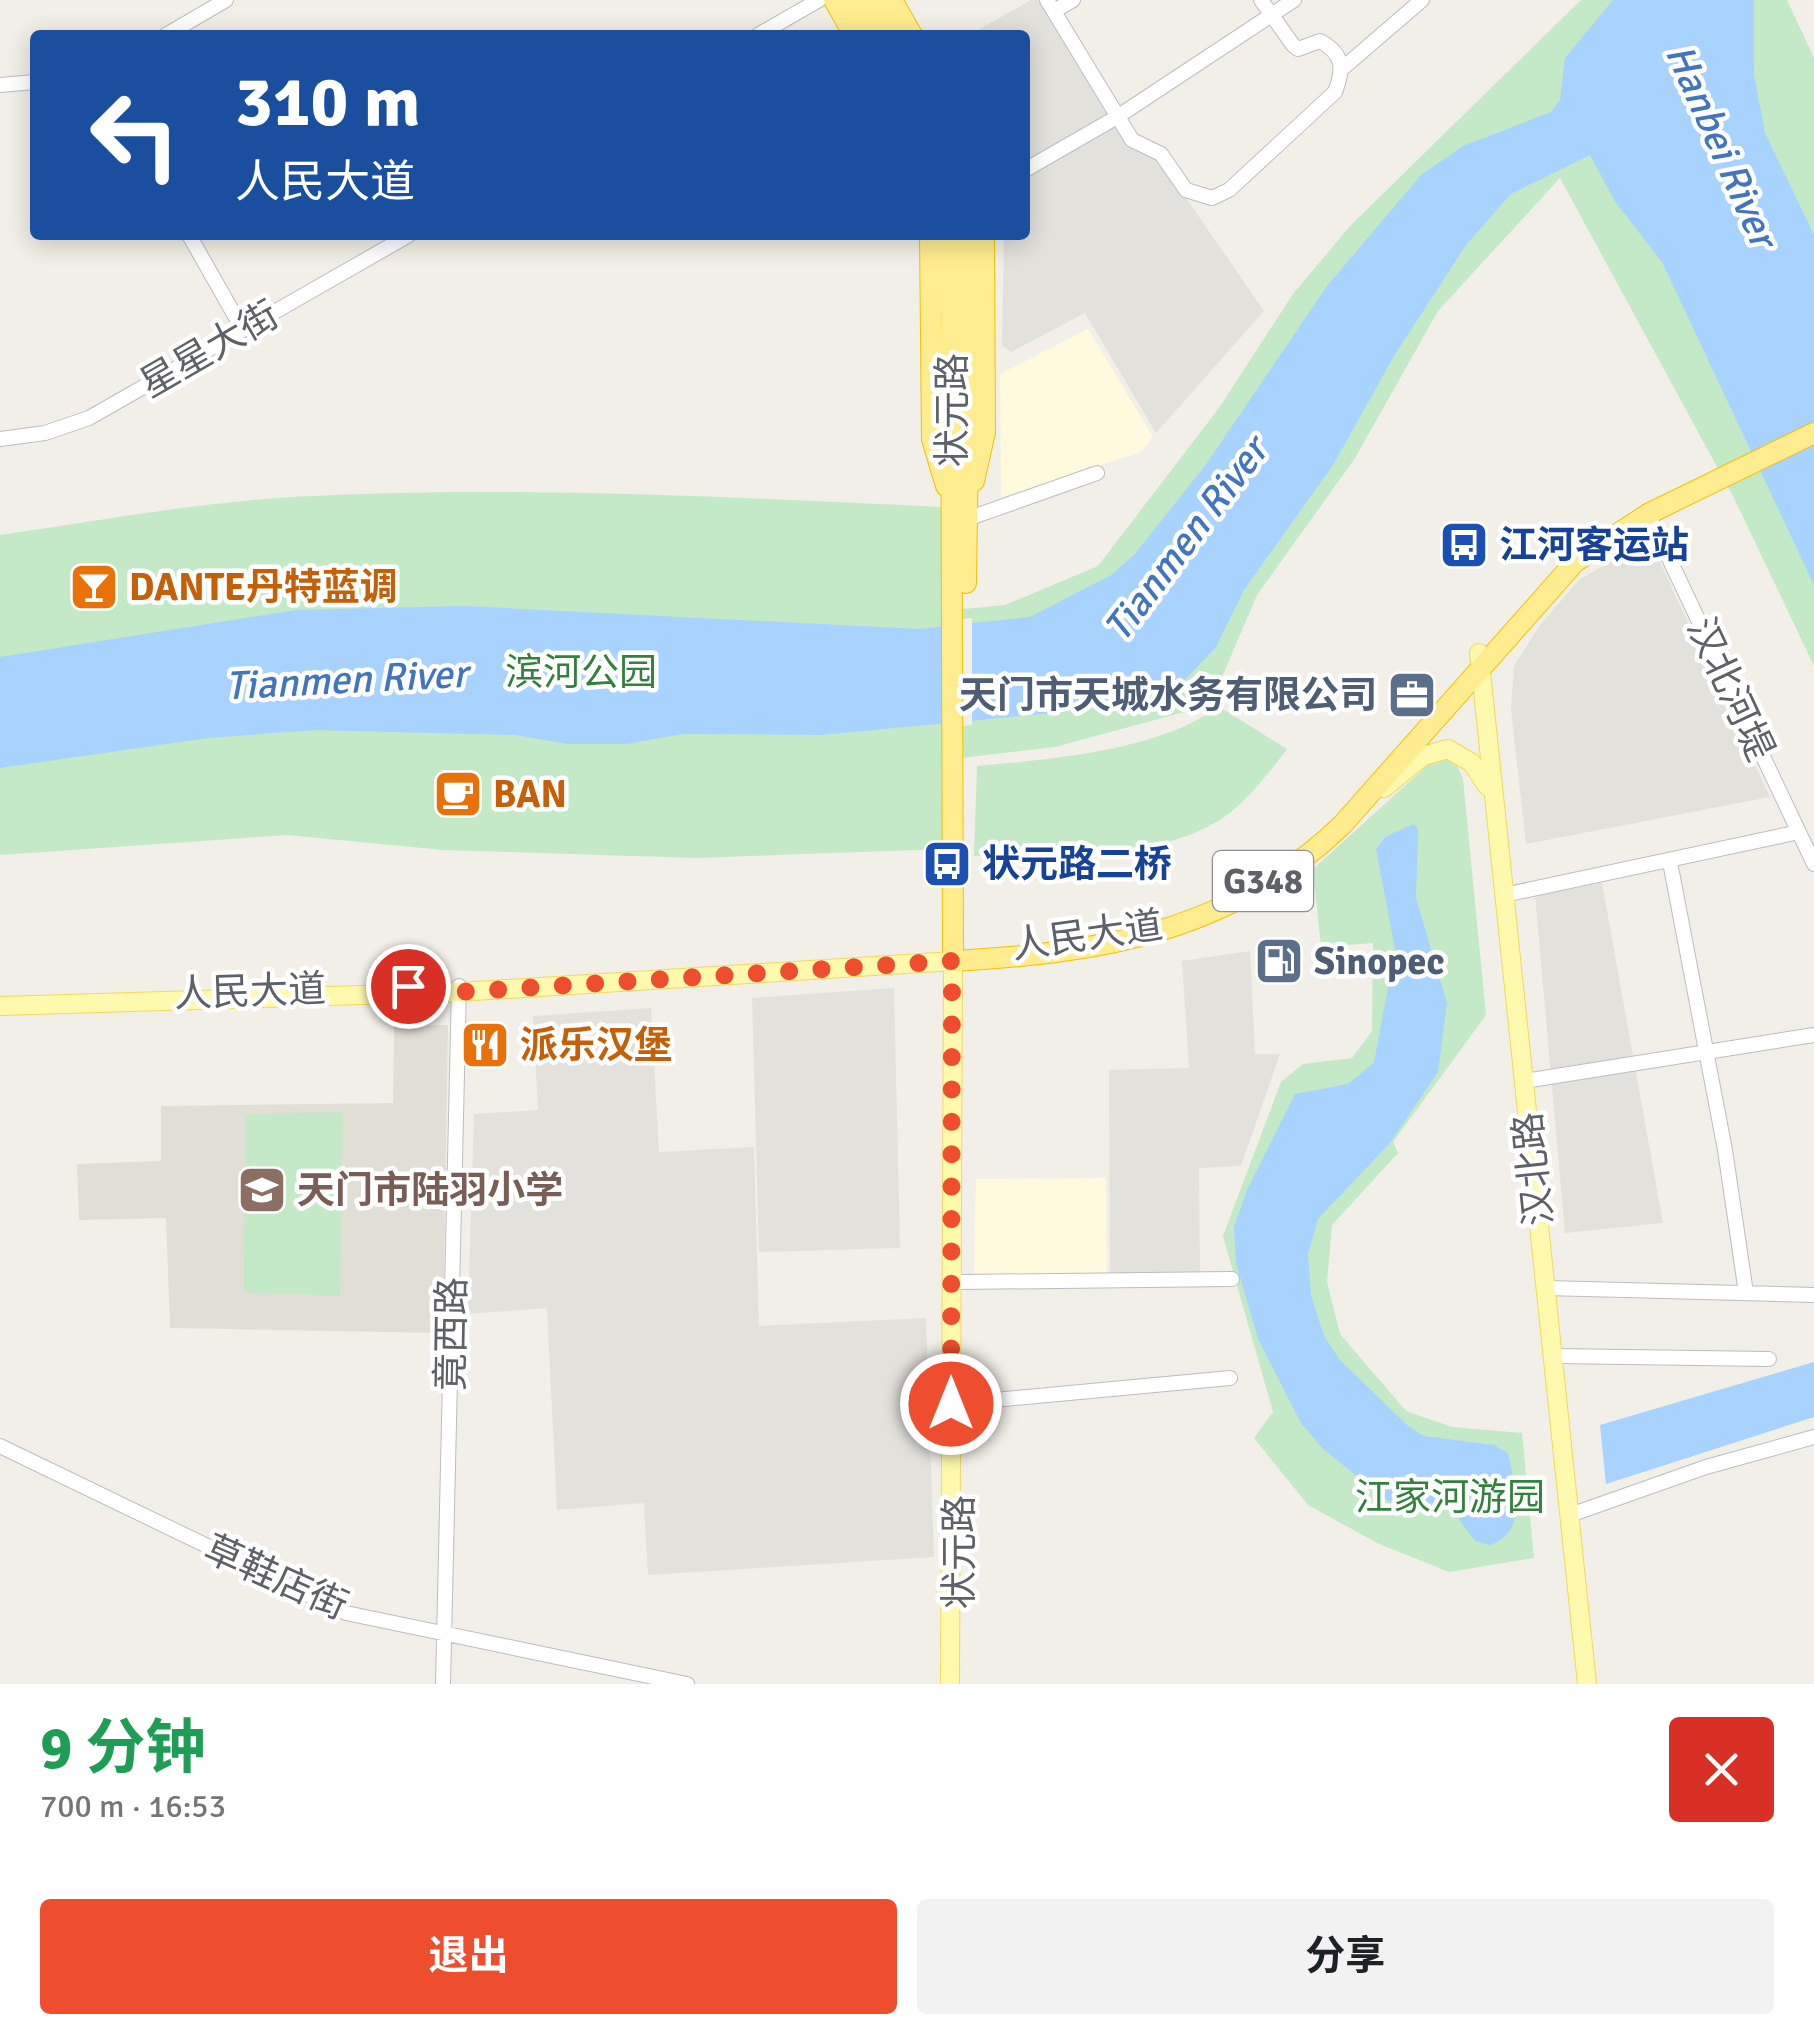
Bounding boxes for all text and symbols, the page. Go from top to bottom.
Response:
water label: Hanbei River [1654,36,1790,259]
text: 310 m [235,59,420,145]
icon: left [70,70,200,200]
text: 人民大道 [235,155,415,210]
street label: 星星大街 [132,291,287,408]
street label: 状元路 [929,353,976,467]
water label: Tianmen River [1093,424,1282,651]
bus stop icon: 江河客运站 [1438,519,1490,571]
place label: 江河客运站 [1499,522,1689,569]
bar icon: DANTE丹特蓝调 [68,561,120,613]
place label: DANTE丹特蓝调 [129,564,398,611]
street label: 汉北河堤 [1677,610,1784,768]
water label: Tianmen River [224,648,473,711]
park label: 滨河公园 [505,649,657,696]
office icon: 天门市天城水务有限公司 [1386,669,1438,721]
place label: 天门市天城水务有限公司 [959,672,1377,719]
cafe icon: BAN [432,768,484,820]
place label: BAN [493,771,567,818]
bus stop icon: 状元路二桥 [921,838,973,890]
place label: 状元路二桥 [982,841,1172,888]
road number: G348 [1213,851,1313,911]
street label: 人民大道 [1009,902,1166,969]
fuel station icon: Sinopec [1253,935,1305,987]
place label: Sinopec [1314,938,1444,985]
pin [366,944,451,1029]
icon: arrive [381,959,436,1014]
street label: 人民大道 [173,965,327,1018]
restaurant icon: 派乐汉堡 [459,1019,511,1071]
place label: 派乐汉堡 [520,1022,672,1069]
street label: 汉北路 [1504,1110,1563,1228]
school or university icon: 天门市陆羽小学 [236,1164,288,1216]
place label: 天门市陆羽小学 [297,1167,563,1214]
street label: 竟西路 [427,1277,476,1391]
position arrow [899,1352,1003,1456]
park label: 江家河游园 [1355,1474,1545,1521]
street label: 状元路 [936,1495,983,1609]
street label: 草鞋店街 [197,1525,355,1630]
text: 9 分钟 [40,1712,206,1786]
button: close [1669,1717,1774,1822]
text: 700 m · 16:53 [40,1787,226,1826]
button: 退出 [40,1899,897,2014]
button: 分享 [917,1899,1774,2014]

